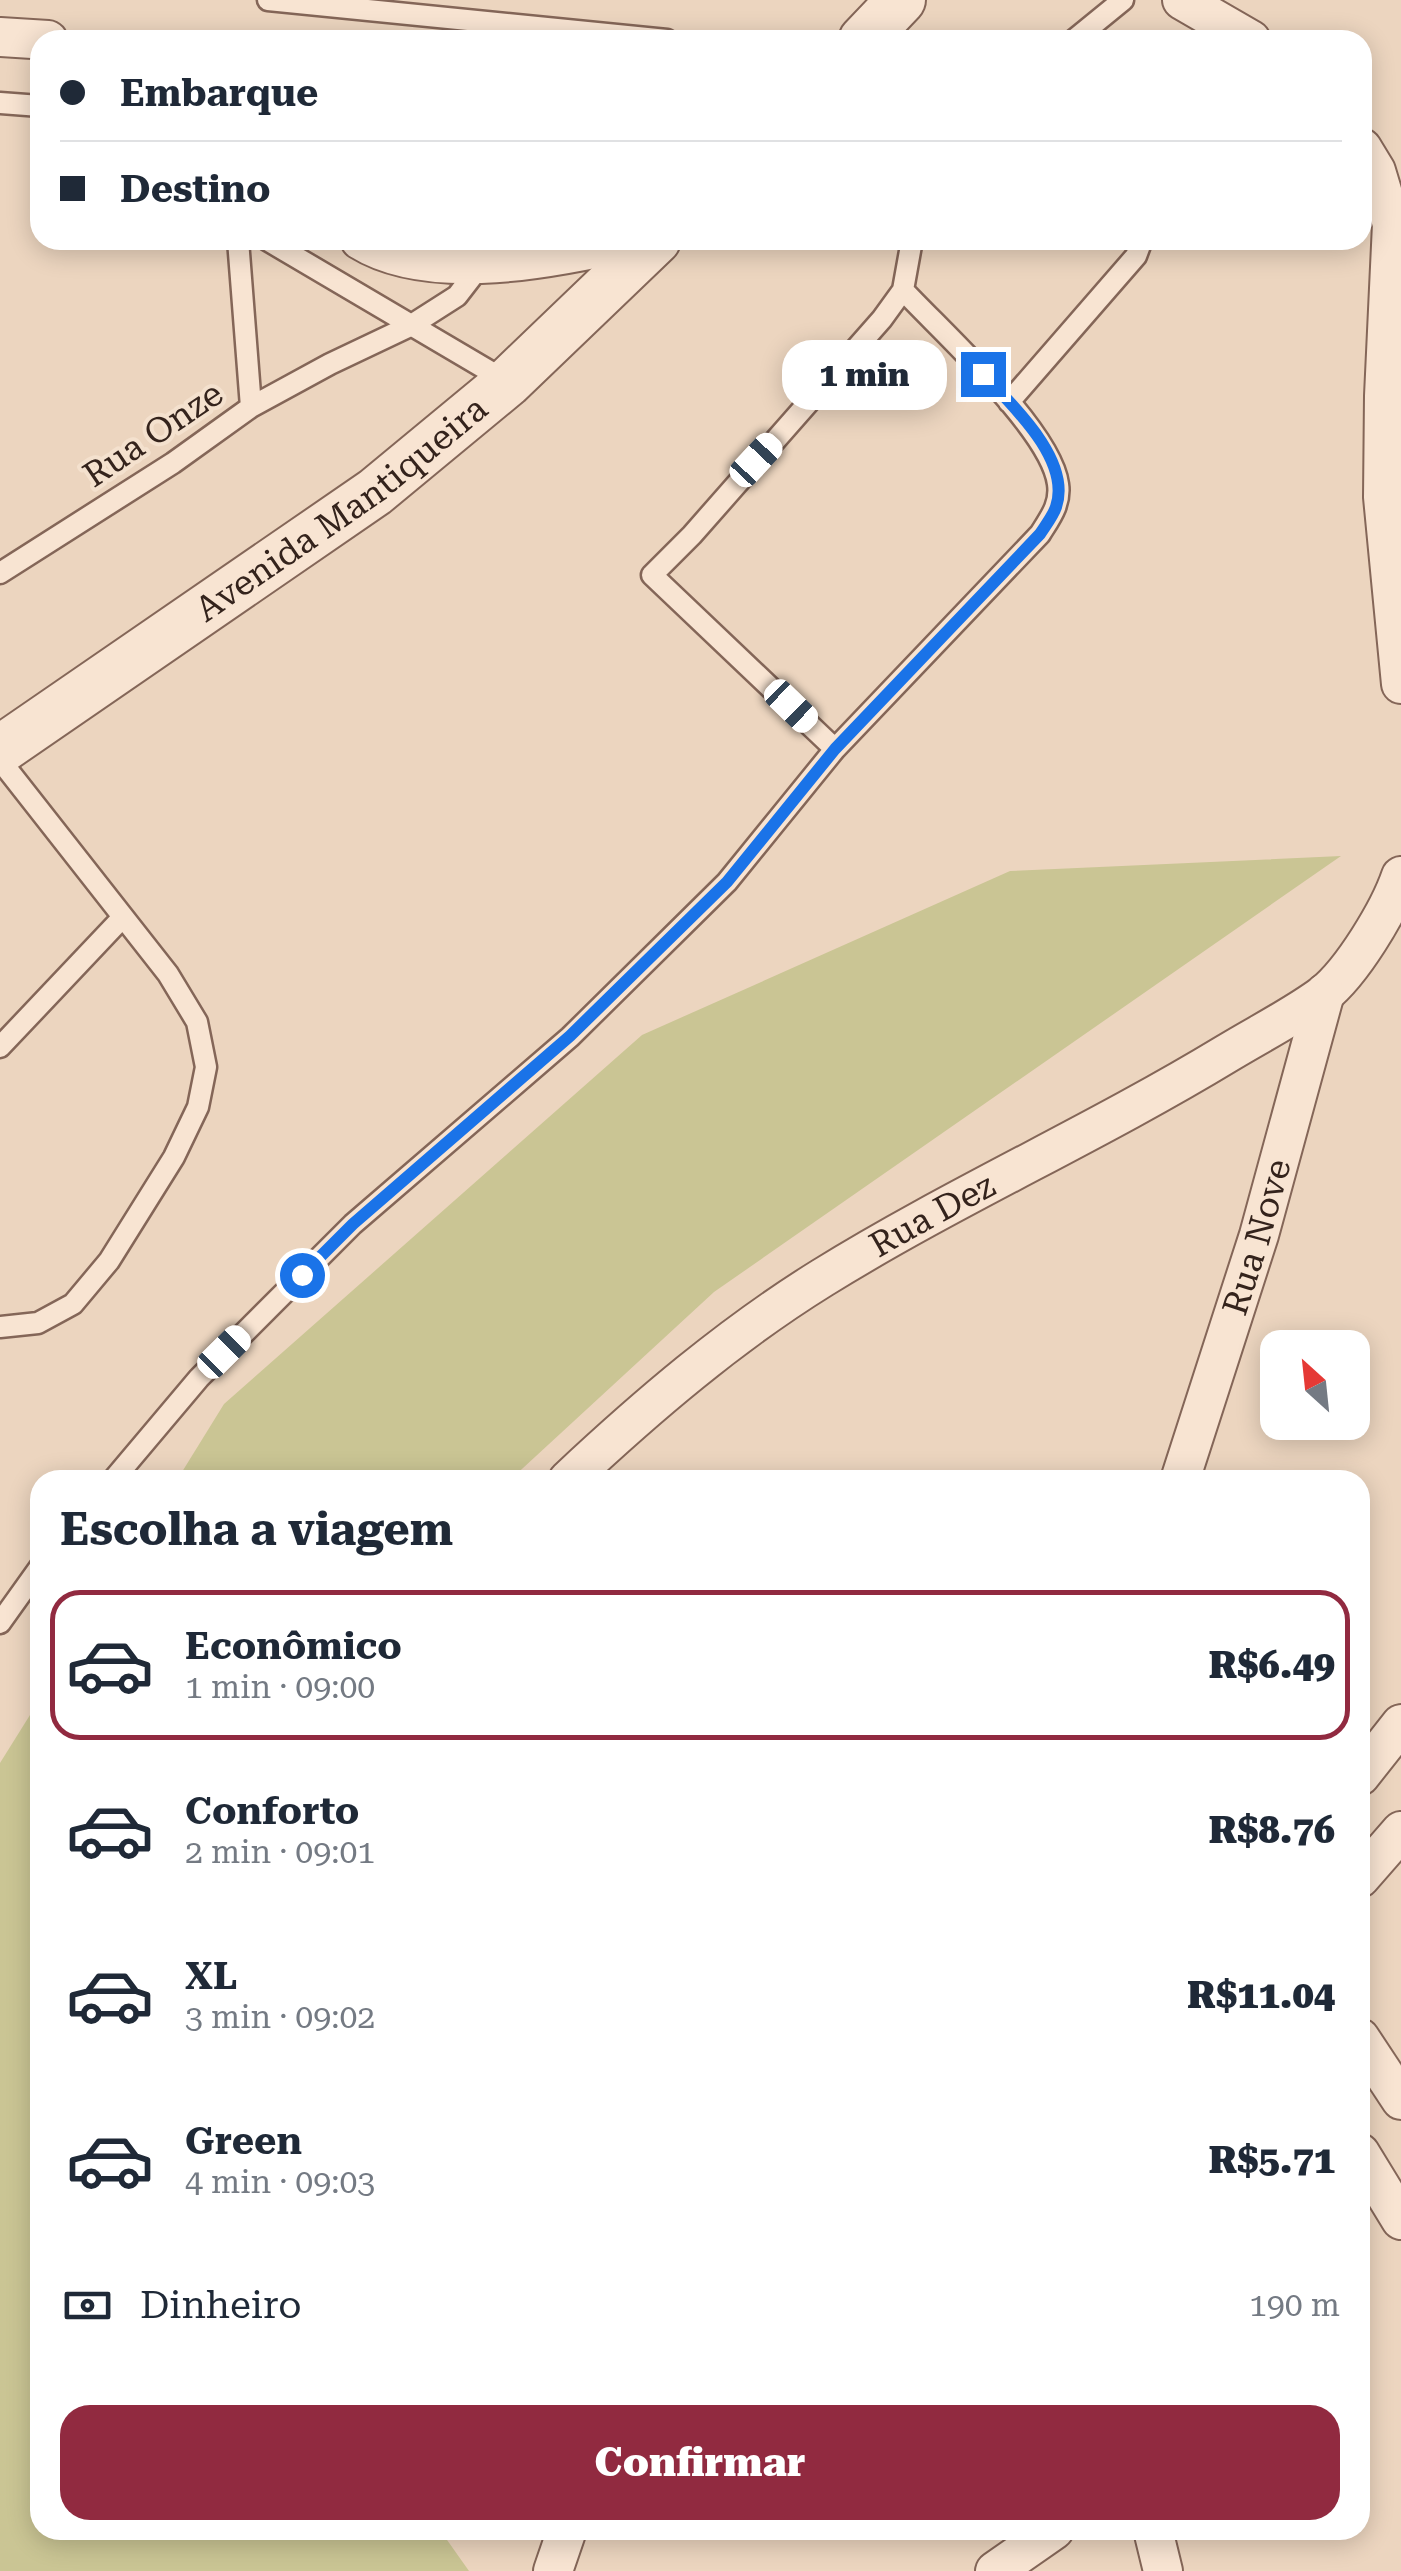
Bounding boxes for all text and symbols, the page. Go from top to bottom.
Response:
text: Embarque [120,71,318,115]
text: Destino [120,167,271,211]
callout: 1 min [783,339,948,409]
route end [961,352,1006,397]
text: 1 min [820,356,909,394]
street label: Rua Onze [76,373,231,496]
street label: Avenida Mantiqueira [188,388,496,630]
car [725,428,787,492]
car [759,674,823,738]
street label: Rua Nove [1215,1155,1300,1320]
street label: Rua Dez [863,1165,1002,1266]
route start [280,1253,325,1298]
car [192,1320,256,1384]
north arrow [1260,1330,1370,1440]
map controls [1260,1330,1370,1440]
text: Escolha a viagem [60,1503,453,1556]
icon: car [65,1620,155,1710]
text: Econômico [185,1624,402,1668]
text: R$6.49 [1208,1643,1335,1687]
text: 1 min · 09:00 [185,1668,375,1706]
icon: car [65,1785,155,1875]
text: Conforto [185,1789,359,1833]
text: R$8.76 [1208,1808,1335,1852]
text: 2 min · 09:01 [185,1833,375,1871]
icon: car [65,1950,155,2040]
text: XL [185,1954,237,1998]
text: R$11.04 [1187,1973,1335,2017]
text: 3 min · 09:02 [185,1998,375,2036]
icon: car [65,2115,155,2205]
text: Green [185,2119,302,2163]
text: R$5.71 [1208,2138,1335,2182]
text: 4 min · 09:03 [185,2163,375,2201]
icon: cash [60,2278,115,2333]
text: Dinheiro [140,2283,302,2327]
text: 190 m [1249,2286,1340,2324]
button: Confirmar [60,2405,1340,2520]

